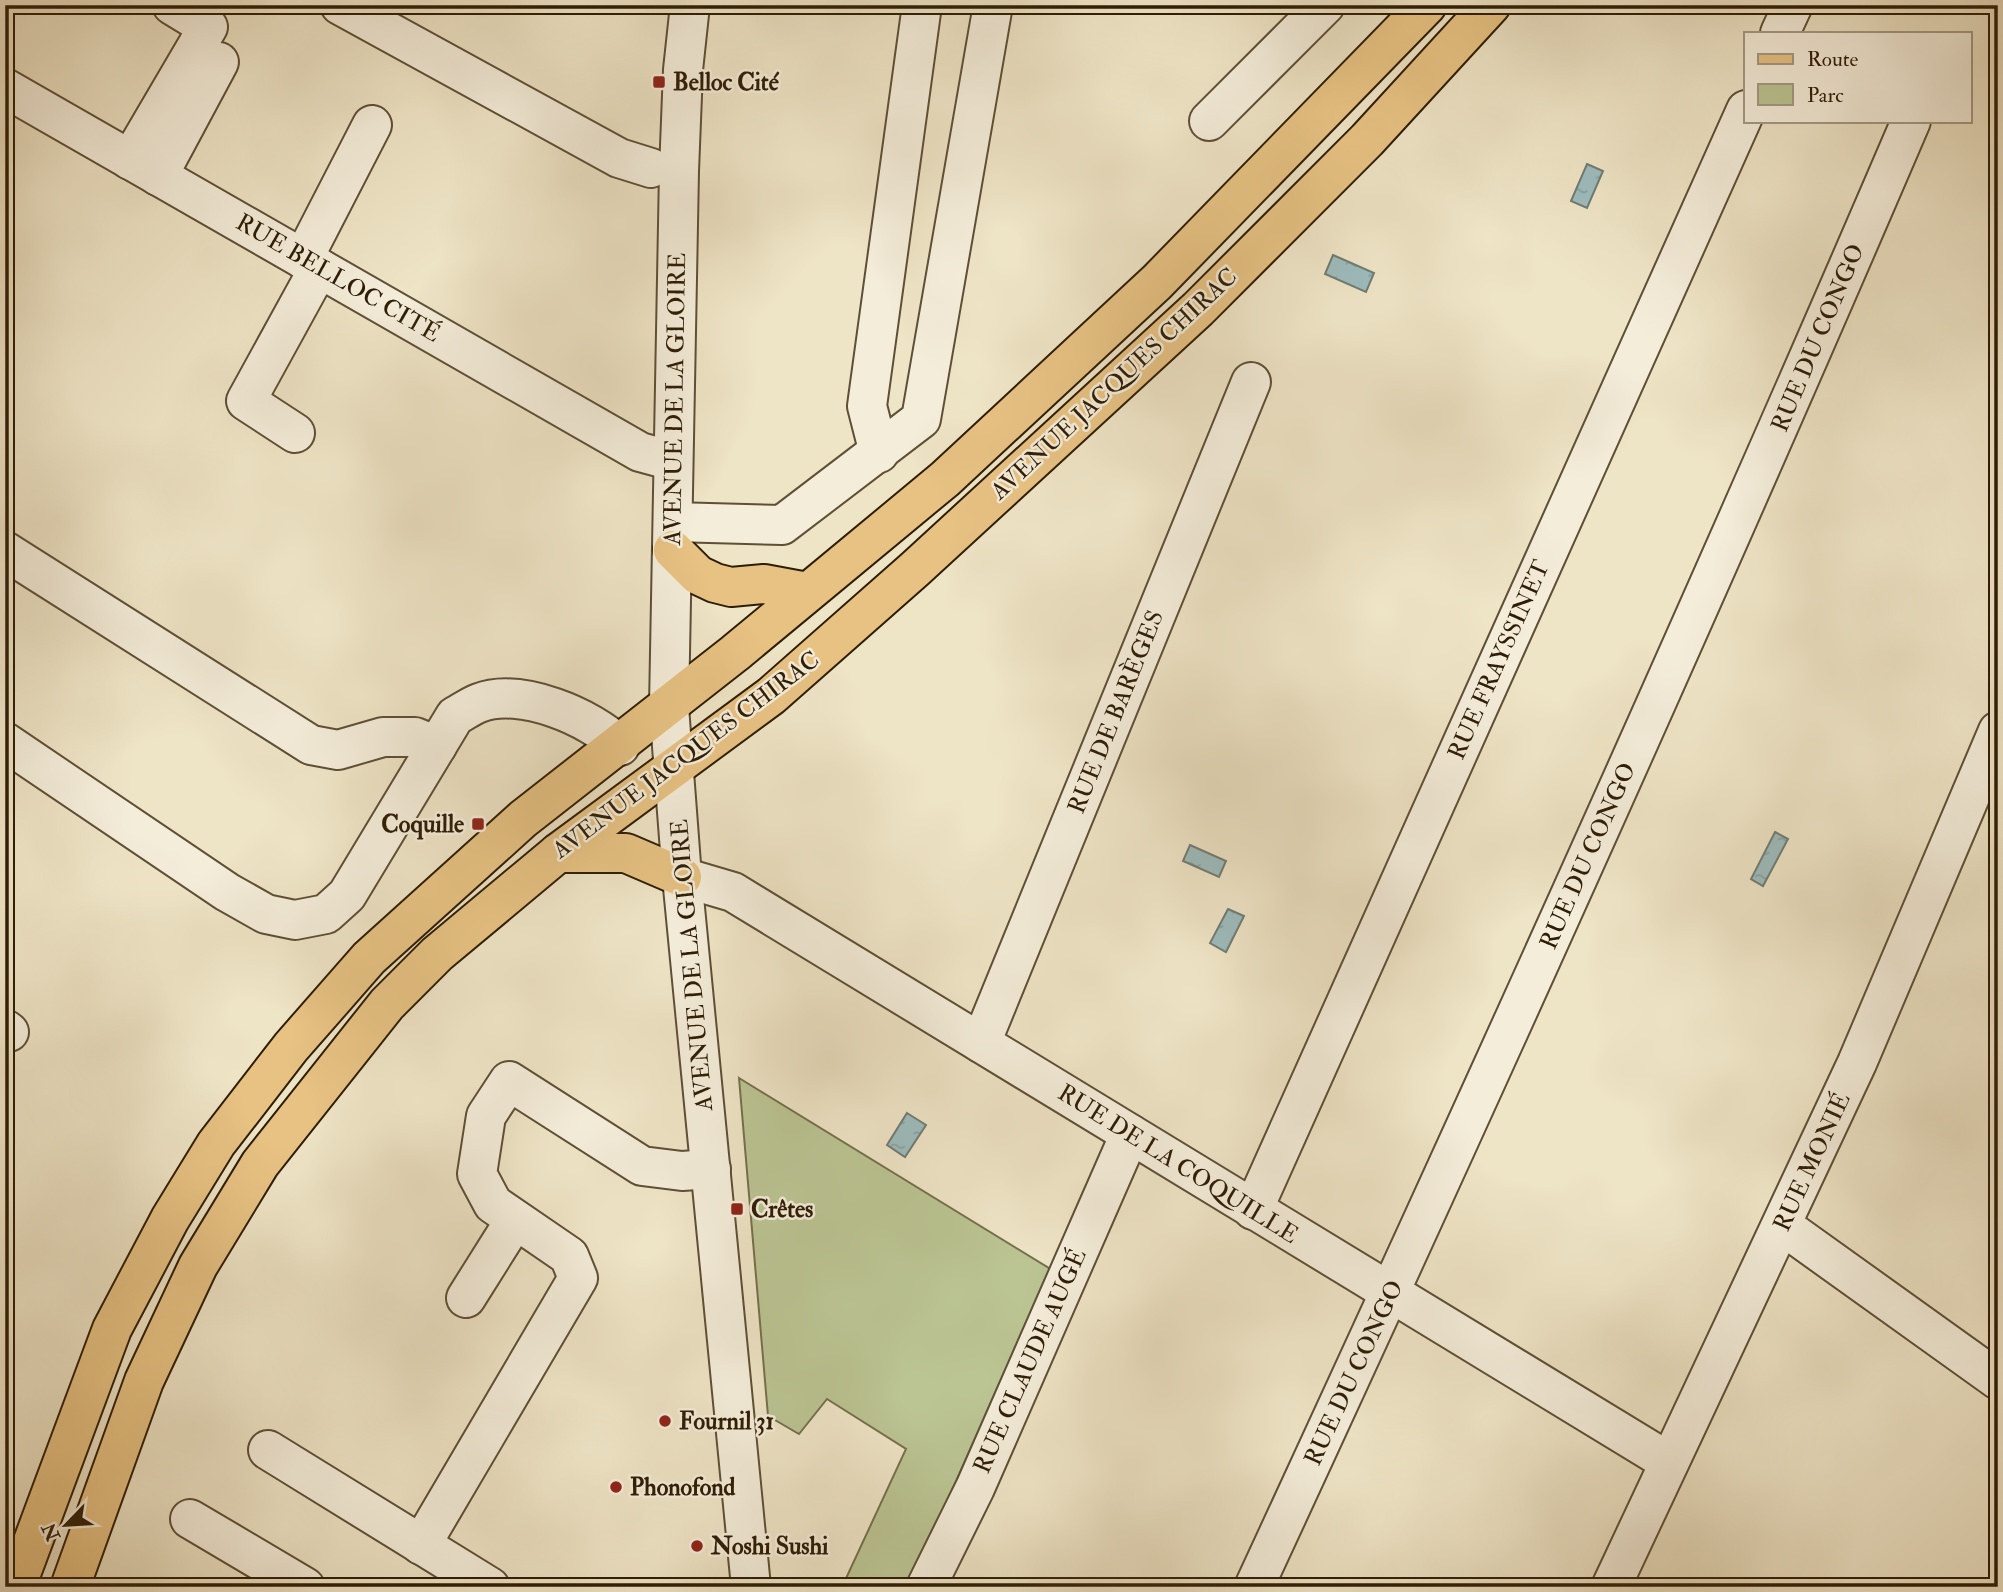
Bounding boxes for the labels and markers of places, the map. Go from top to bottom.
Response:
place label: Belloc Cité [673,67,780,98]
marker: Belloc Cité [651,74,667,90]
place label: Coquille [381,809,464,840]
marker: Coquille [470,816,486,832]
place label: Crêtes [751,1194,813,1225]
marker: Crêtes [729,1201,745,1217]
place label: Fournil 31 [679,1406,774,1437]
marker: Fournil 31 [657,1413,673,1429]
place label: Phonofond [630,1472,736,1503]
marker: Phonofond [608,1479,624,1495]
place label: Noshi Sushi [710,1531,829,1562]
marker: Noshi Sushi [689,1538,705,1554]

